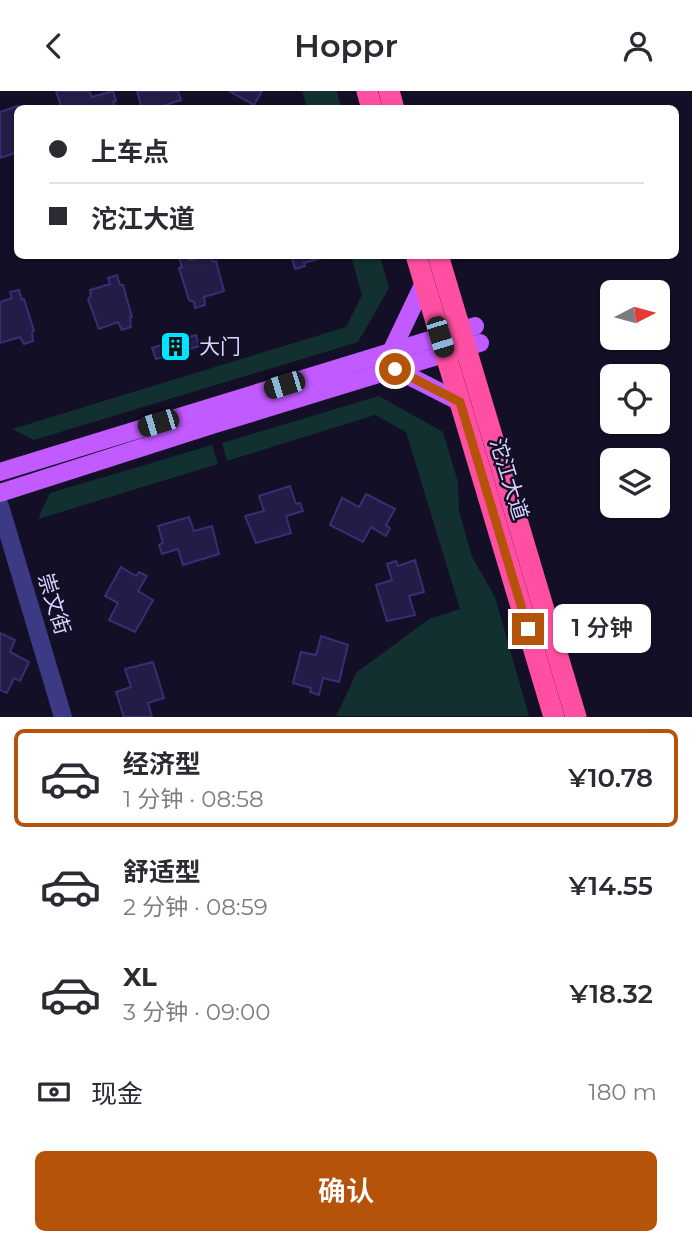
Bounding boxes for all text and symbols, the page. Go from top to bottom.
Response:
text: Hoppr [294,26,398,65]
icon: back [35,27,73,65]
icon: person [619,27,657,65]
text: 上车点 [91,136,169,168]
text: 沱江大道 [91,203,195,235]
north arrow [600,280,670,350]
map controls [600,280,670,518]
car [424,314,457,360]
building icon: 大门 [159,330,193,364]
place label: 大门 [199,334,241,359]
route start [379,353,411,385]
button: locate [600,364,670,434]
car [261,369,308,401]
car [135,407,182,439]
street label: 沱江大道 [485,435,534,523]
button: layers [600,448,670,518]
street label: 崇文街 [33,570,76,638]
callout: 1 分钟 [552,605,650,653]
route end [512,613,544,645]
text: 1 分钟 [571,614,633,642]
icon: car [39,747,102,810]
text: 经济型 [123,748,201,780]
text: ¥10.78 [568,762,653,794]
text: 1 分钟 · 08:58 [123,785,264,813]
icon: car [39,855,102,918]
text: 舒适型 [123,856,201,888]
text: ¥14.55 [569,870,653,902]
text: 2 分钟 · 08:59 [123,893,268,921]
text: XL [123,961,157,993]
icon: car [39,963,102,1026]
text: ¥18.32 [570,978,653,1010]
text: 3 分钟 · 09:00 [123,998,270,1026]
icon: cash [35,1073,73,1111]
text: 现金 [91,1078,143,1110]
text: 180 m [588,1078,657,1106]
button: 确认 [35,1151,657,1231]

